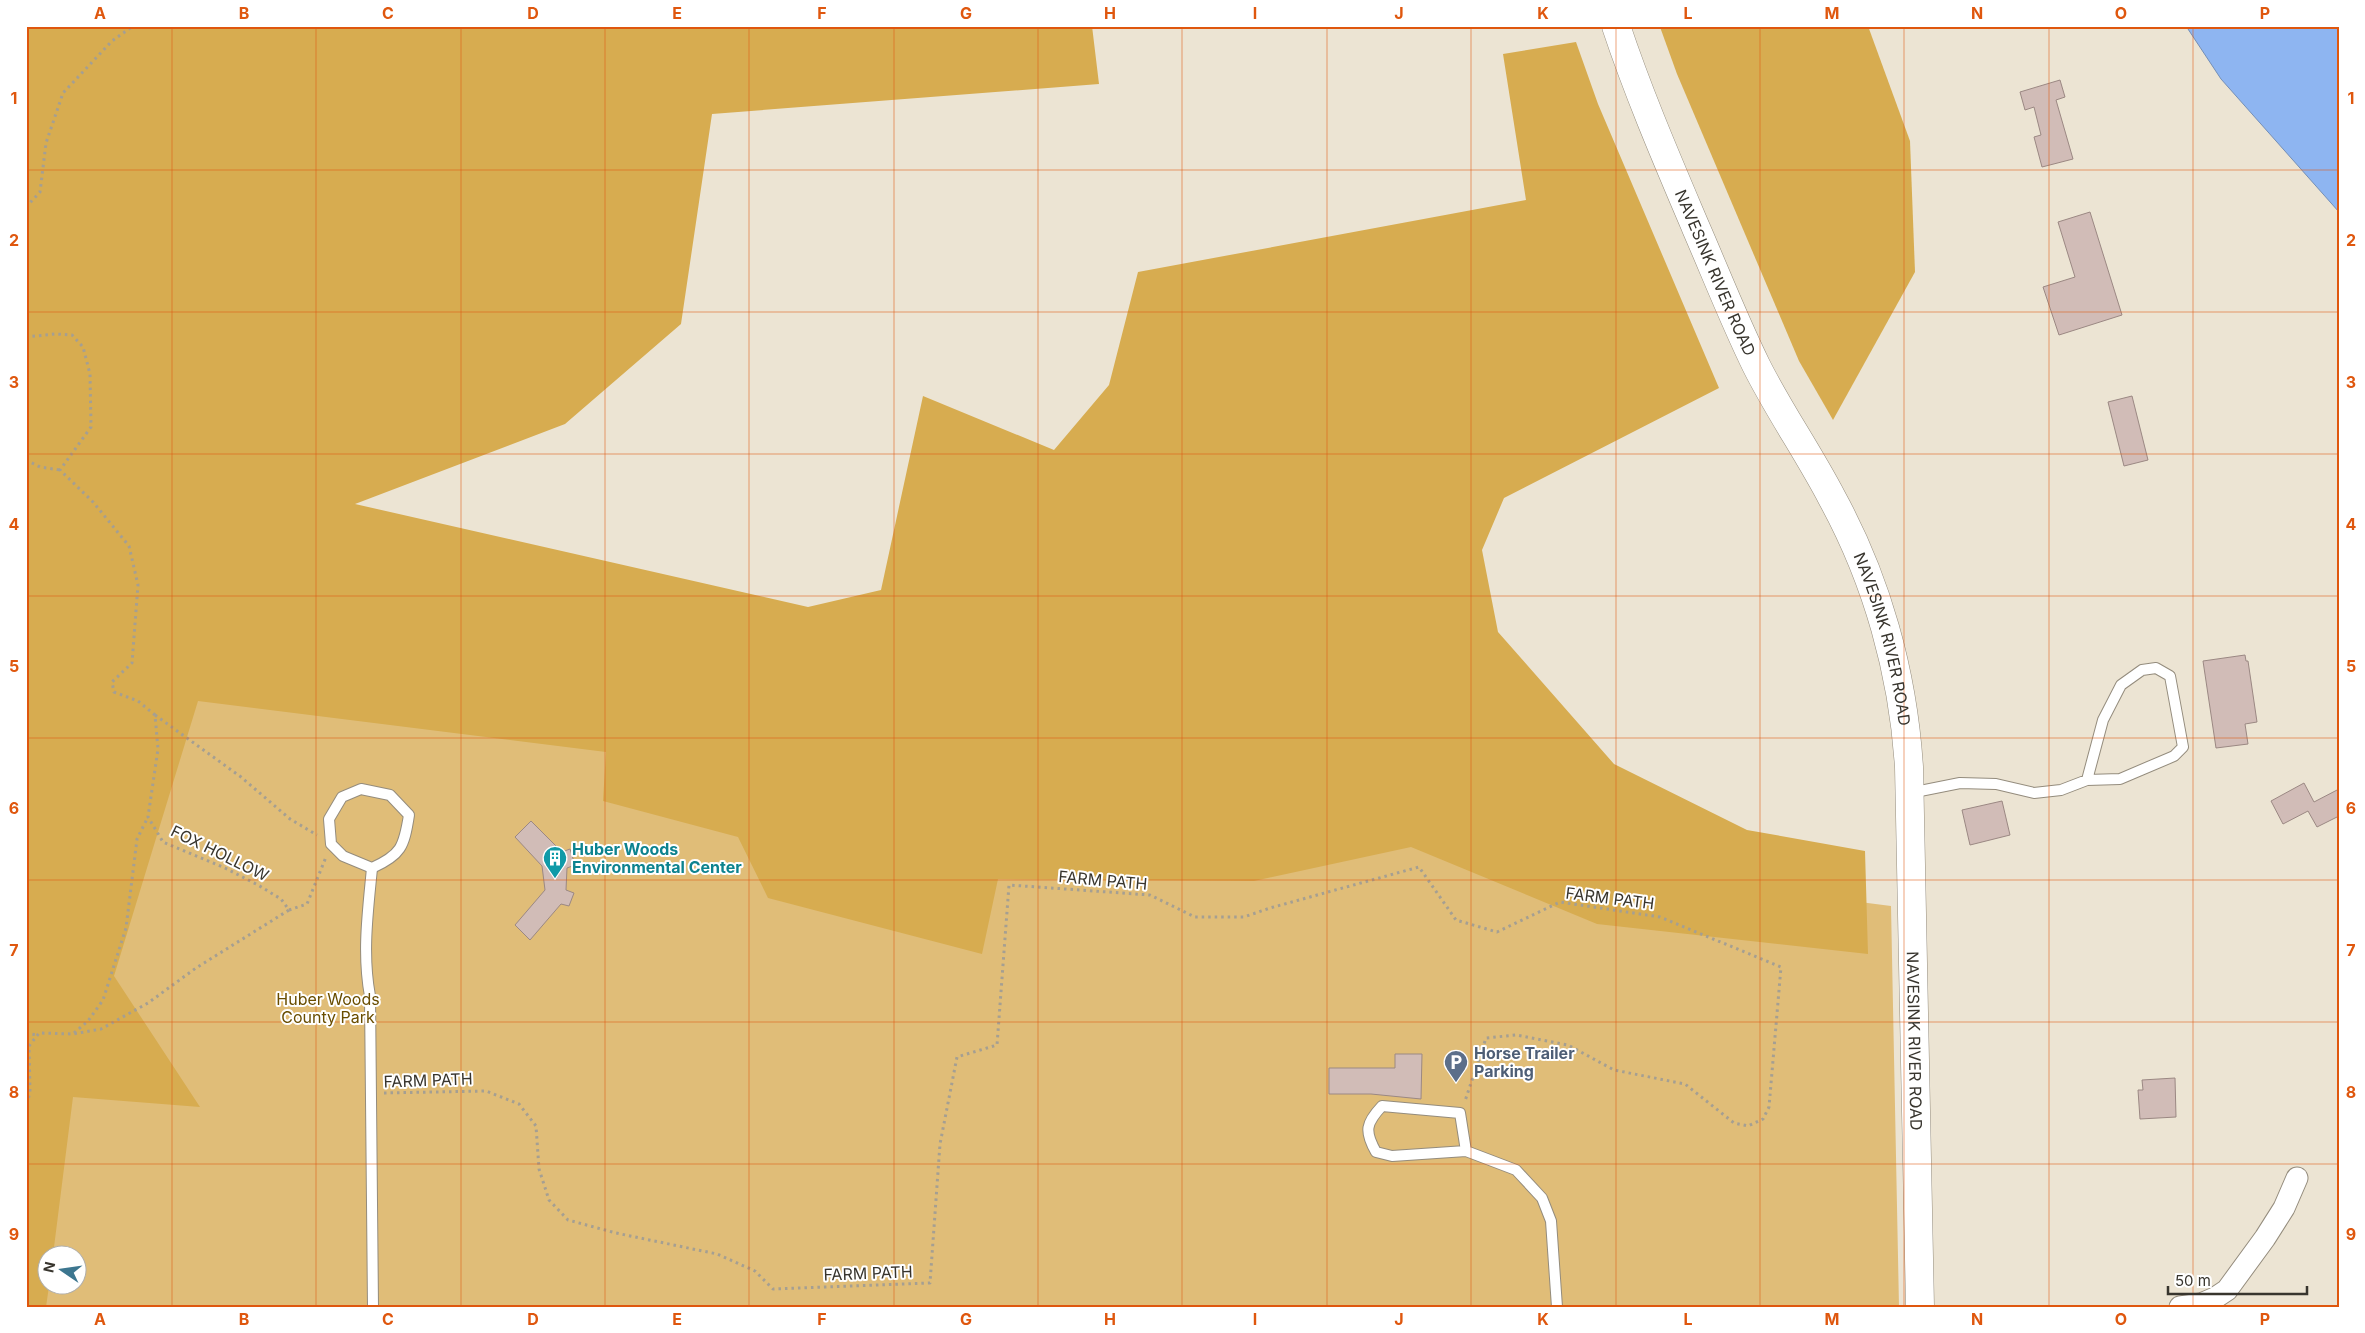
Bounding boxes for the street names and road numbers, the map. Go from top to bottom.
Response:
street label: NAVESINK RIVER ROAD [1671,187,1760,359]
street label: NAVESINK RIVER ROAD [1850,549,1915,727]
street label: FOX HOLLOW [168,821,272,885]
street label: FARM PATH [1058,866,1148,894]
street label: FARM PATH [1565,883,1655,913]
street label: NAVESINK RIVER ROAD [1903,951,1926,1131]
street label: FARM PATH [383,1068,473,1092]
street label: FARM PATH [823,1261,913,1285]

